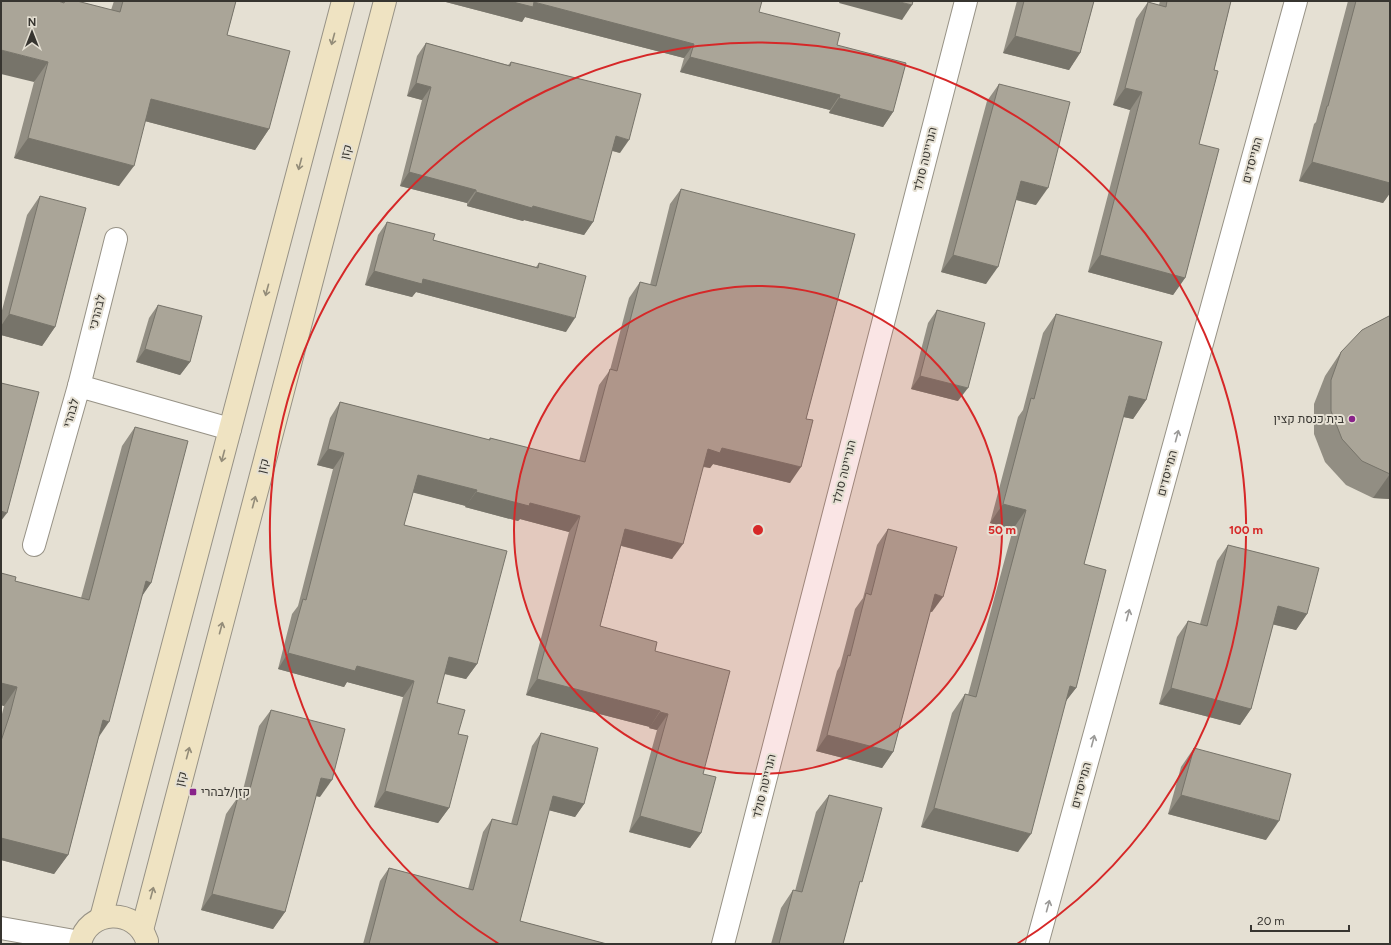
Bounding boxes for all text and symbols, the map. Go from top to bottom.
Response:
north arrow [12,12,52,52]
text: N [28,16,36,29]
one-way arrow [329,32,336,45]
street label: הנרייטה סולד [910,125,940,193]
street label: המייסדים [1239,135,1265,185]
street label: קזן [337,143,355,161]
one-way arrow [296,158,303,171]
one-way arrow [262,283,270,296]
street label: לבהרכי [86,293,108,331]
street label: לבהרי [60,397,82,429]
place label: בית כנסת קצין [1274,412,1345,426]
marker: בית כנסת קצין [1347,414,1357,424]
one-way arrow [1174,430,1181,443]
street label: הנרייטה סולד [829,438,859,506]
street label: המייסדים [1154,448,1180,498]
one-way arrow [218,450,226,463]
street label: קזן [254,457,272,475]
one-way arrow [251,496,258,509]
centre of rings [751,523,765,537]
text: 50 m [988,523,1016,537]
text: 100 m [1229,523,1263,537]
one-way arrow [1124,609,1132,622]
one-way arrow [218,621,225,634]
one-way arrow [1090,734,1097,747]
one-way arrow [185,747,192,760]
street label: הנרייטה סולד [749,752,779,820]
street label: המייסדים [1068,760,1094,810]
street label: קזן [172,770,190,788]
place label: קזן/לבהרי [201,785,250,799]
marker: קזן/לבהרי [188,787,198,797]
one-way arrow [148,886,156,899]
one-way arrow [1045,900,1052,913]
scale bar [1251,907,1349,933]
text: 20 m [1257,914,1285,928]

